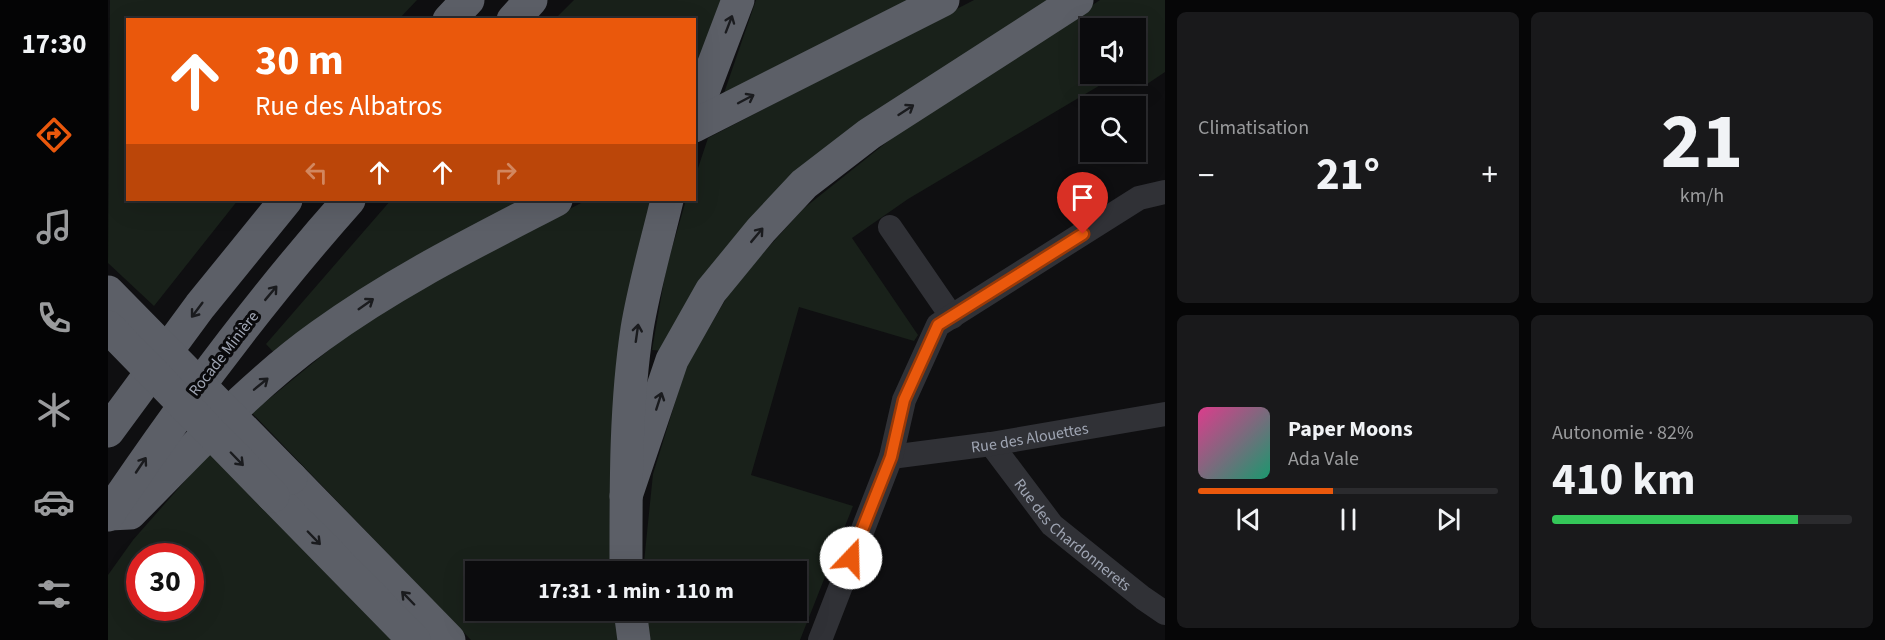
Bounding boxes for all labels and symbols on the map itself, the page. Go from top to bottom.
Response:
one-way arrow [724,15,735,34]
one-way arrow [737,93,755,104]
one-way arrow [897,104,914,116]
pin [1057,172,1108,234]
one-way arrow [750,228,764,243]
one-way arrow [265,285,278,301]
one-way arrow [357,298,374,310]
one-way arrow [190,302,203,318]
street label: Rocade Minière [184,306,264,401]
one-way arrow [631,323,642,343]
one-way arrow [253,377,269,390]
one-way arrow [654,392,665,411]
street label: Rue des Alouettes [970,417,1090,459]
one-way arrow [229,451,244,466]
one-way arrow [136,457,148,474]
street label: Rue des Chardonnerets [1009,474,1136,597]
position arrow [819,526,883,590]
one-way arrow [306,530,321,545]
speed limit sign: 30 [126,543,204,621]
one-way arrow [401,591,416,606]

